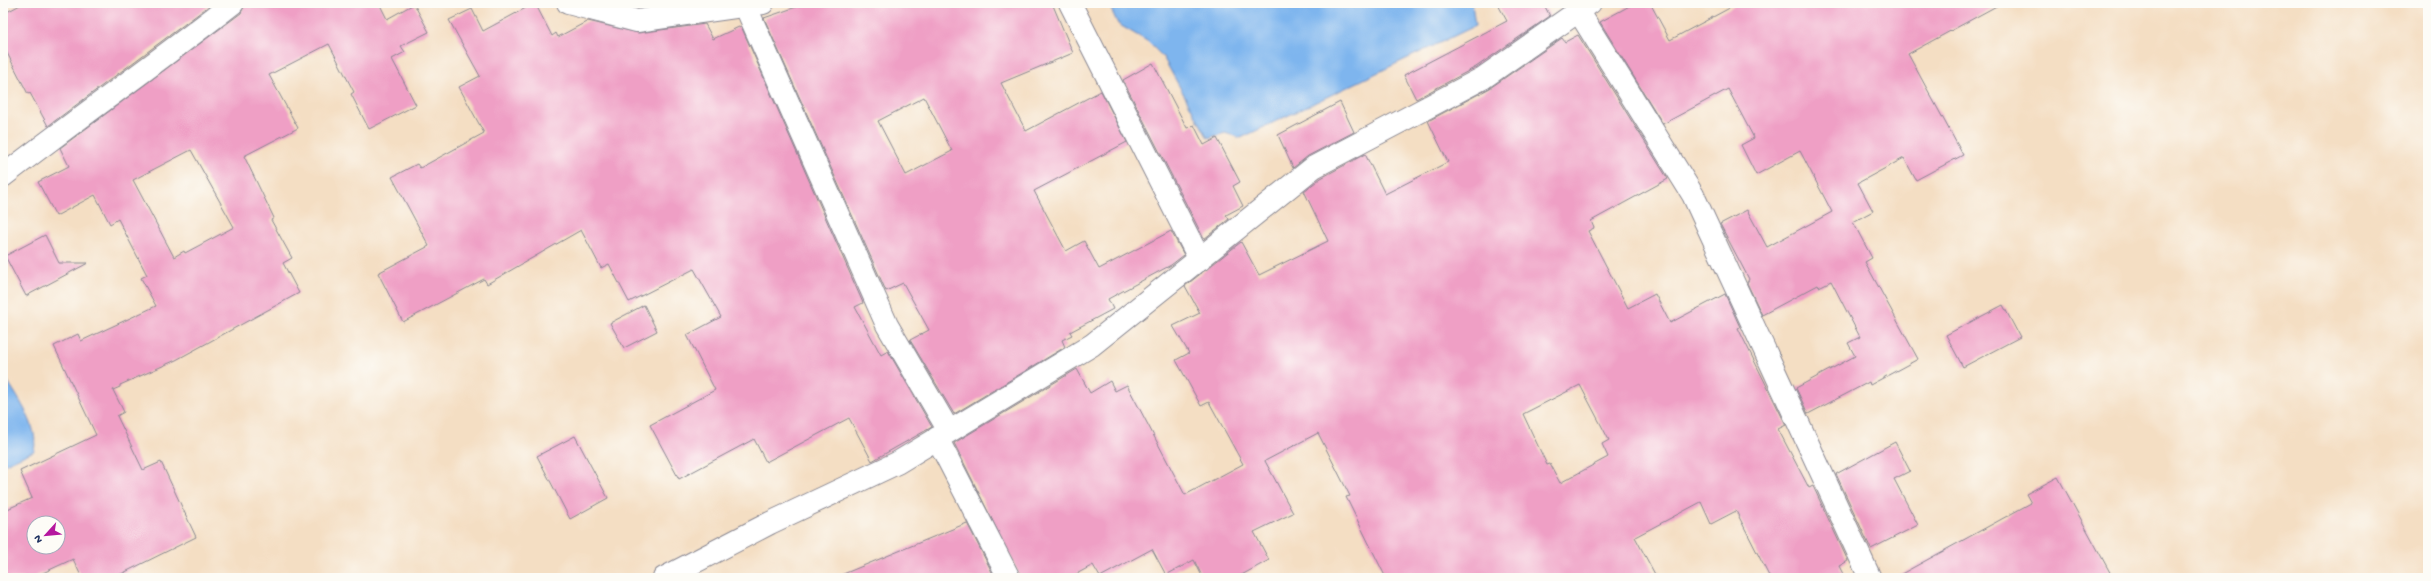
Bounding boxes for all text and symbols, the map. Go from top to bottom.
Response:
north arrow [26,515,66,555]
text: N [32,533,46,545]

